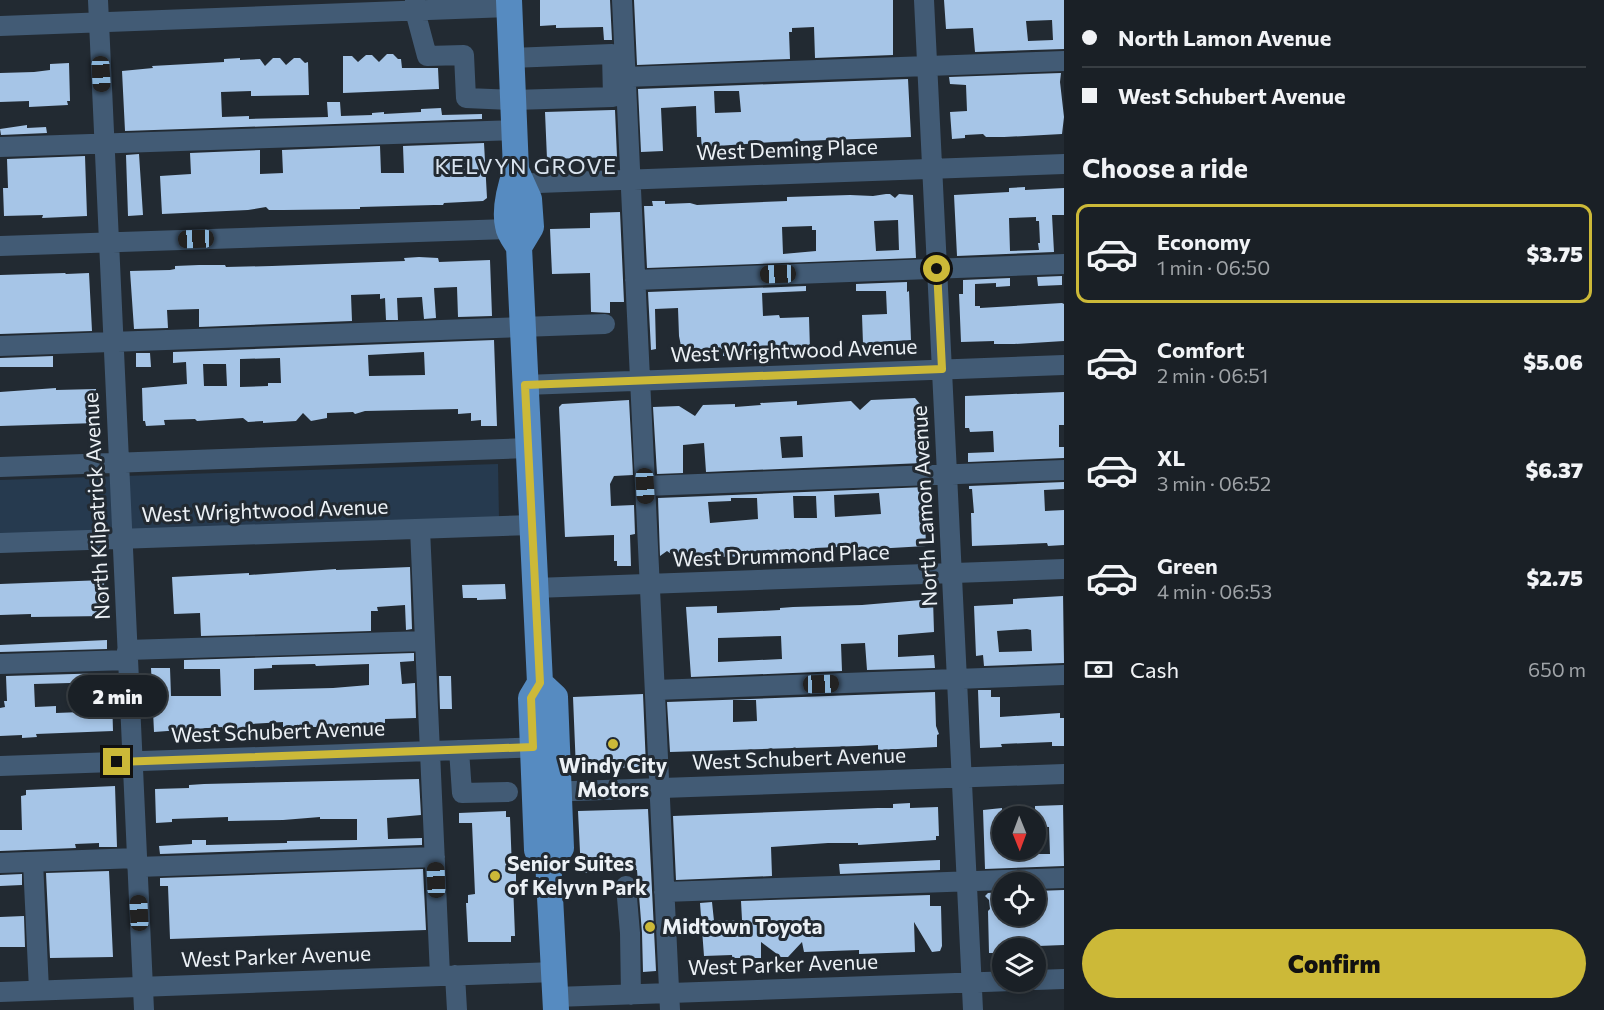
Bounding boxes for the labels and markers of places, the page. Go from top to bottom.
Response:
marker: Windy City Motors [606,737,620,751]
place label: Windy City Motors [559,752,668,801]
place label: Senior Suites of Kelyvn Park [507,850,647,899]
marker: Senior Suites of Kelyvn Park [488,869,502,883]
place label: Midtown Toyota [662,913,822,938]
marker: Midtown Toyota [643,920,657,934]

